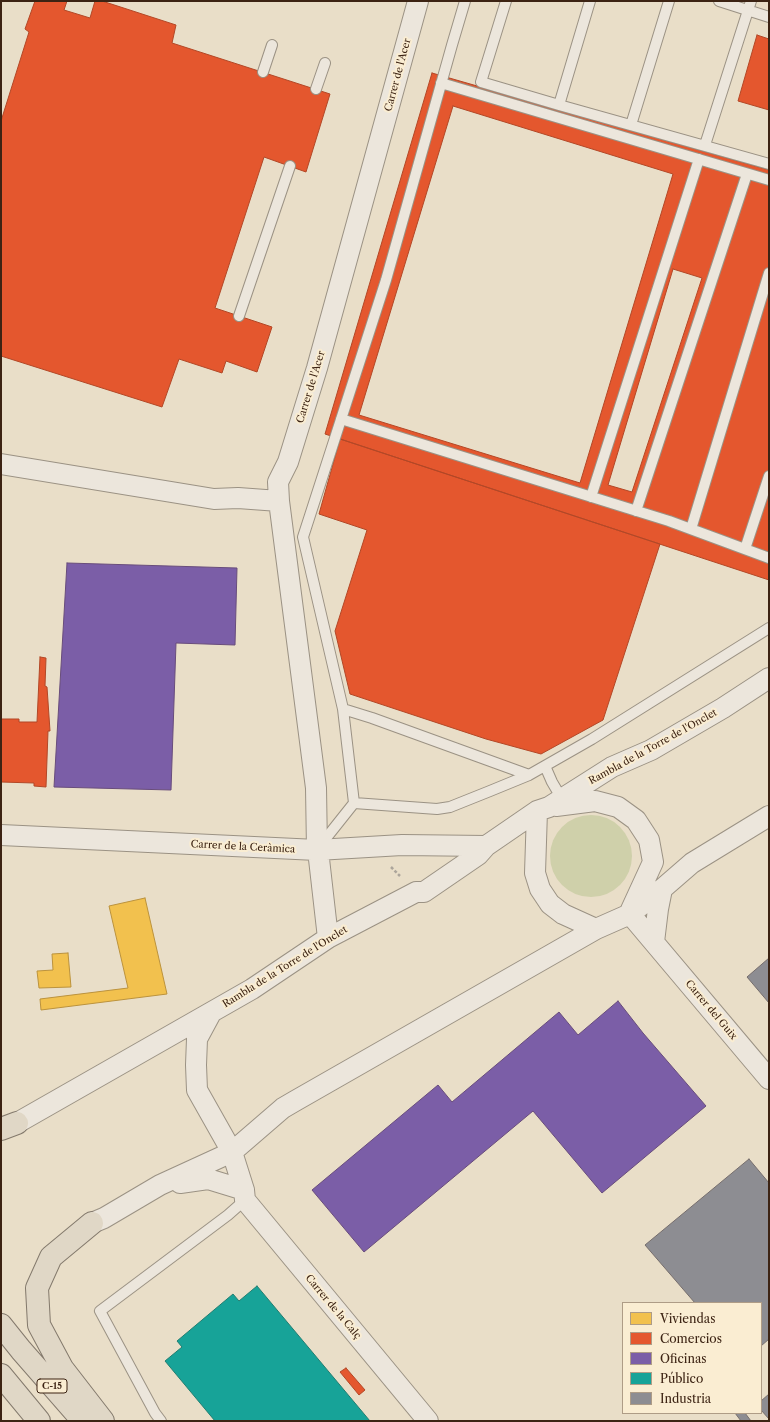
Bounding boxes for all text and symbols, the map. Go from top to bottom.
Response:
street label: Carrer de l'Acer [383,37,413,113]
street label: Carrer de l'Acer [294,349,328,425]
street label: Rambla de la Torre de l'Onclet [587,707,719,787]
street label: Carrer de la Ceràmica [190,838,296,856]
street label: Rambla de la Torre de l'Onclet [220,924,350,1010]
street label: Carrer del Guix [683,978,739,1042]
street label: Carrer de la Calç [303,1272,363,1342]
legend [622,1302,762,1414]
text: Viviendas [660,1311,715,1326]
text: Comercios [660,1331,722,1346]
text: Oficinas [660,1351,707,1366]
text: Público [660,1371,703,1386]
road number: C-15 [37,1379,67,1393]
text: Industria [660,1391,711,1406]

